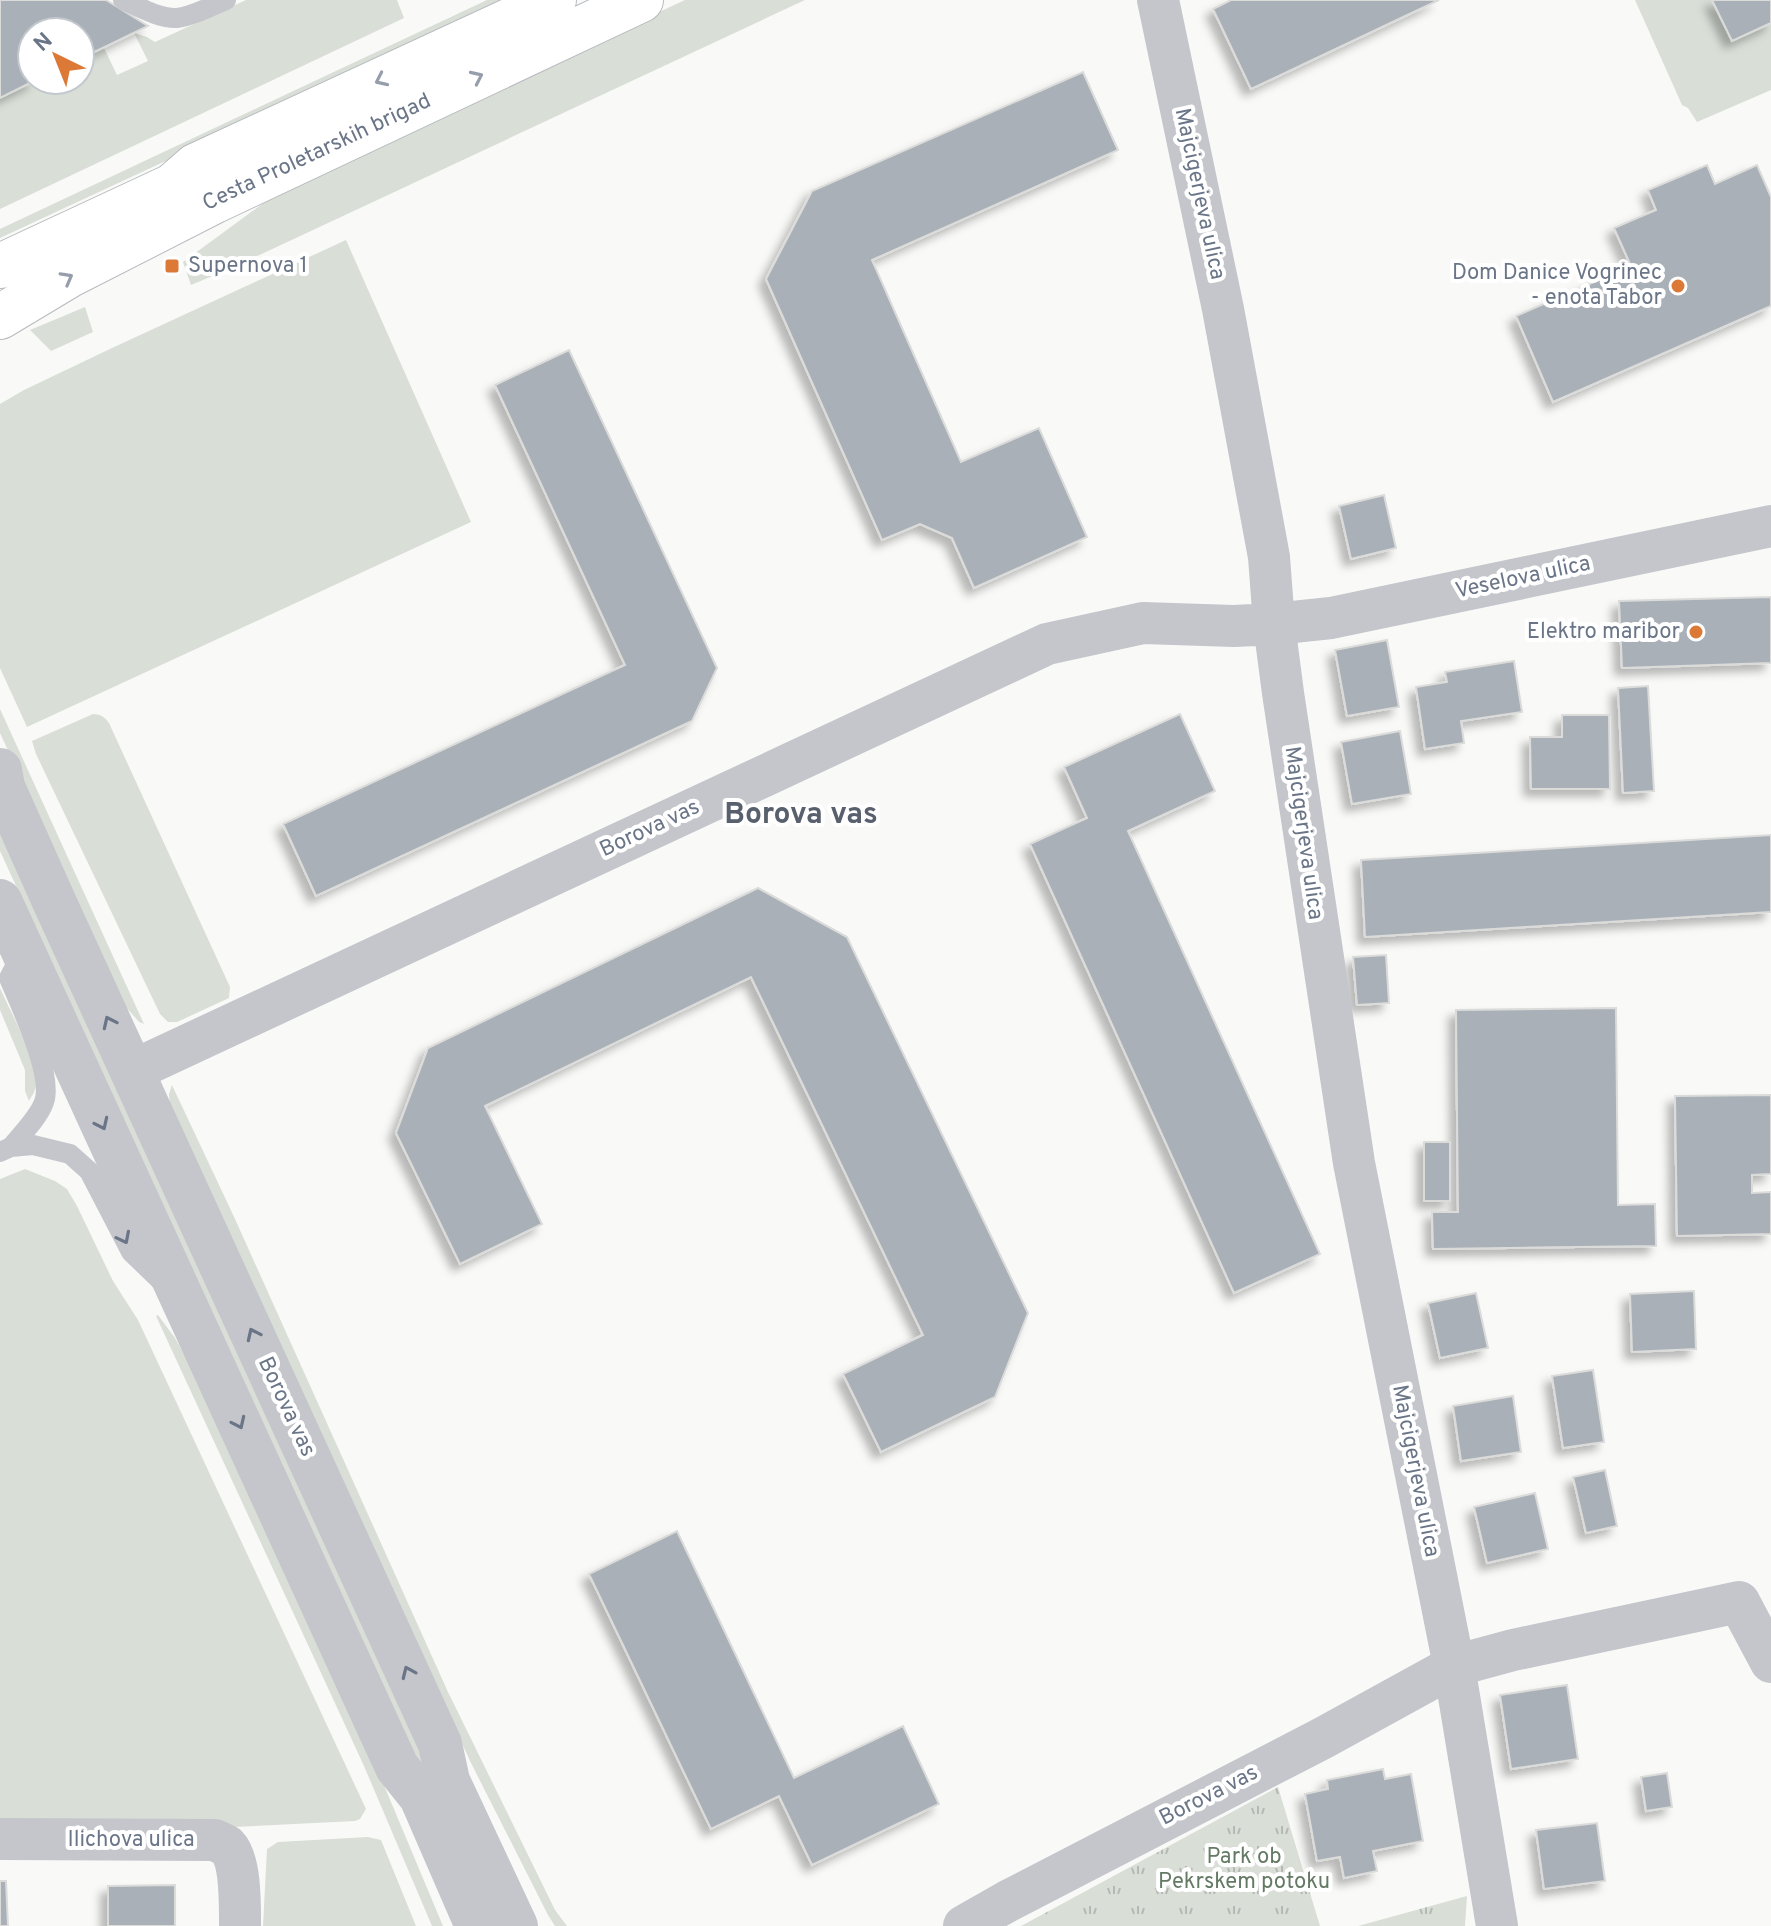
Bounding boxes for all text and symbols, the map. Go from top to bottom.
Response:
north arrow [16,16,96,96]
text: N [29,28,59,58]
one-way arrow [375,70,390,86]
one-way arrow [468,71,483,87]
street label: Cesta Proletarskih brigad [198,88,436,218]
street label: Majcigerjeva ulica [1168,106,1230,282]
place label: Supernova 1 [188,253,308,280]
marker: Supernova 1 [163,257,181,275]
place label: Dom Danice Vogrinec - enota Tabor [1452,260,1662,312]
one-way arrow [58,272,73,288]
marker: Dom Danice Vogrinec - enota Tabor [1669,277,1687,295]
street label: Veselova ulica [1453,551,1593,605]
place label: Elektro maribor [1527,619,1680,646]
marker: Elektro maribor [1687,623,1705,641]
street label: Majcigerjeva ulica [1277,745,1329,921]
street label: Borova vas [596,794,704,864]
district label: Borova vas [724,797,878,834]
one-way arrow [103,1015,119,1030]
one-way arrow [93,1116,109,1131]
one-way arrow [114,1230,129,1245]
one-way arrow [247,1328,263,1342]
street label: Borova vas [251,1353,321,1461]
street label: Majcigerjeva ulica [1385,1383,1445,1559]
one-way arrow [230,1415,246,1430]
one-way arrow [401,1666,417,1681]
street label: Borova vas [1155,1760,1263,1832]
street label: Ilichova ulica [67,1827,195,1854]
park label: Park ob Pekrskem potoku [1158,1844,1330,1896]

